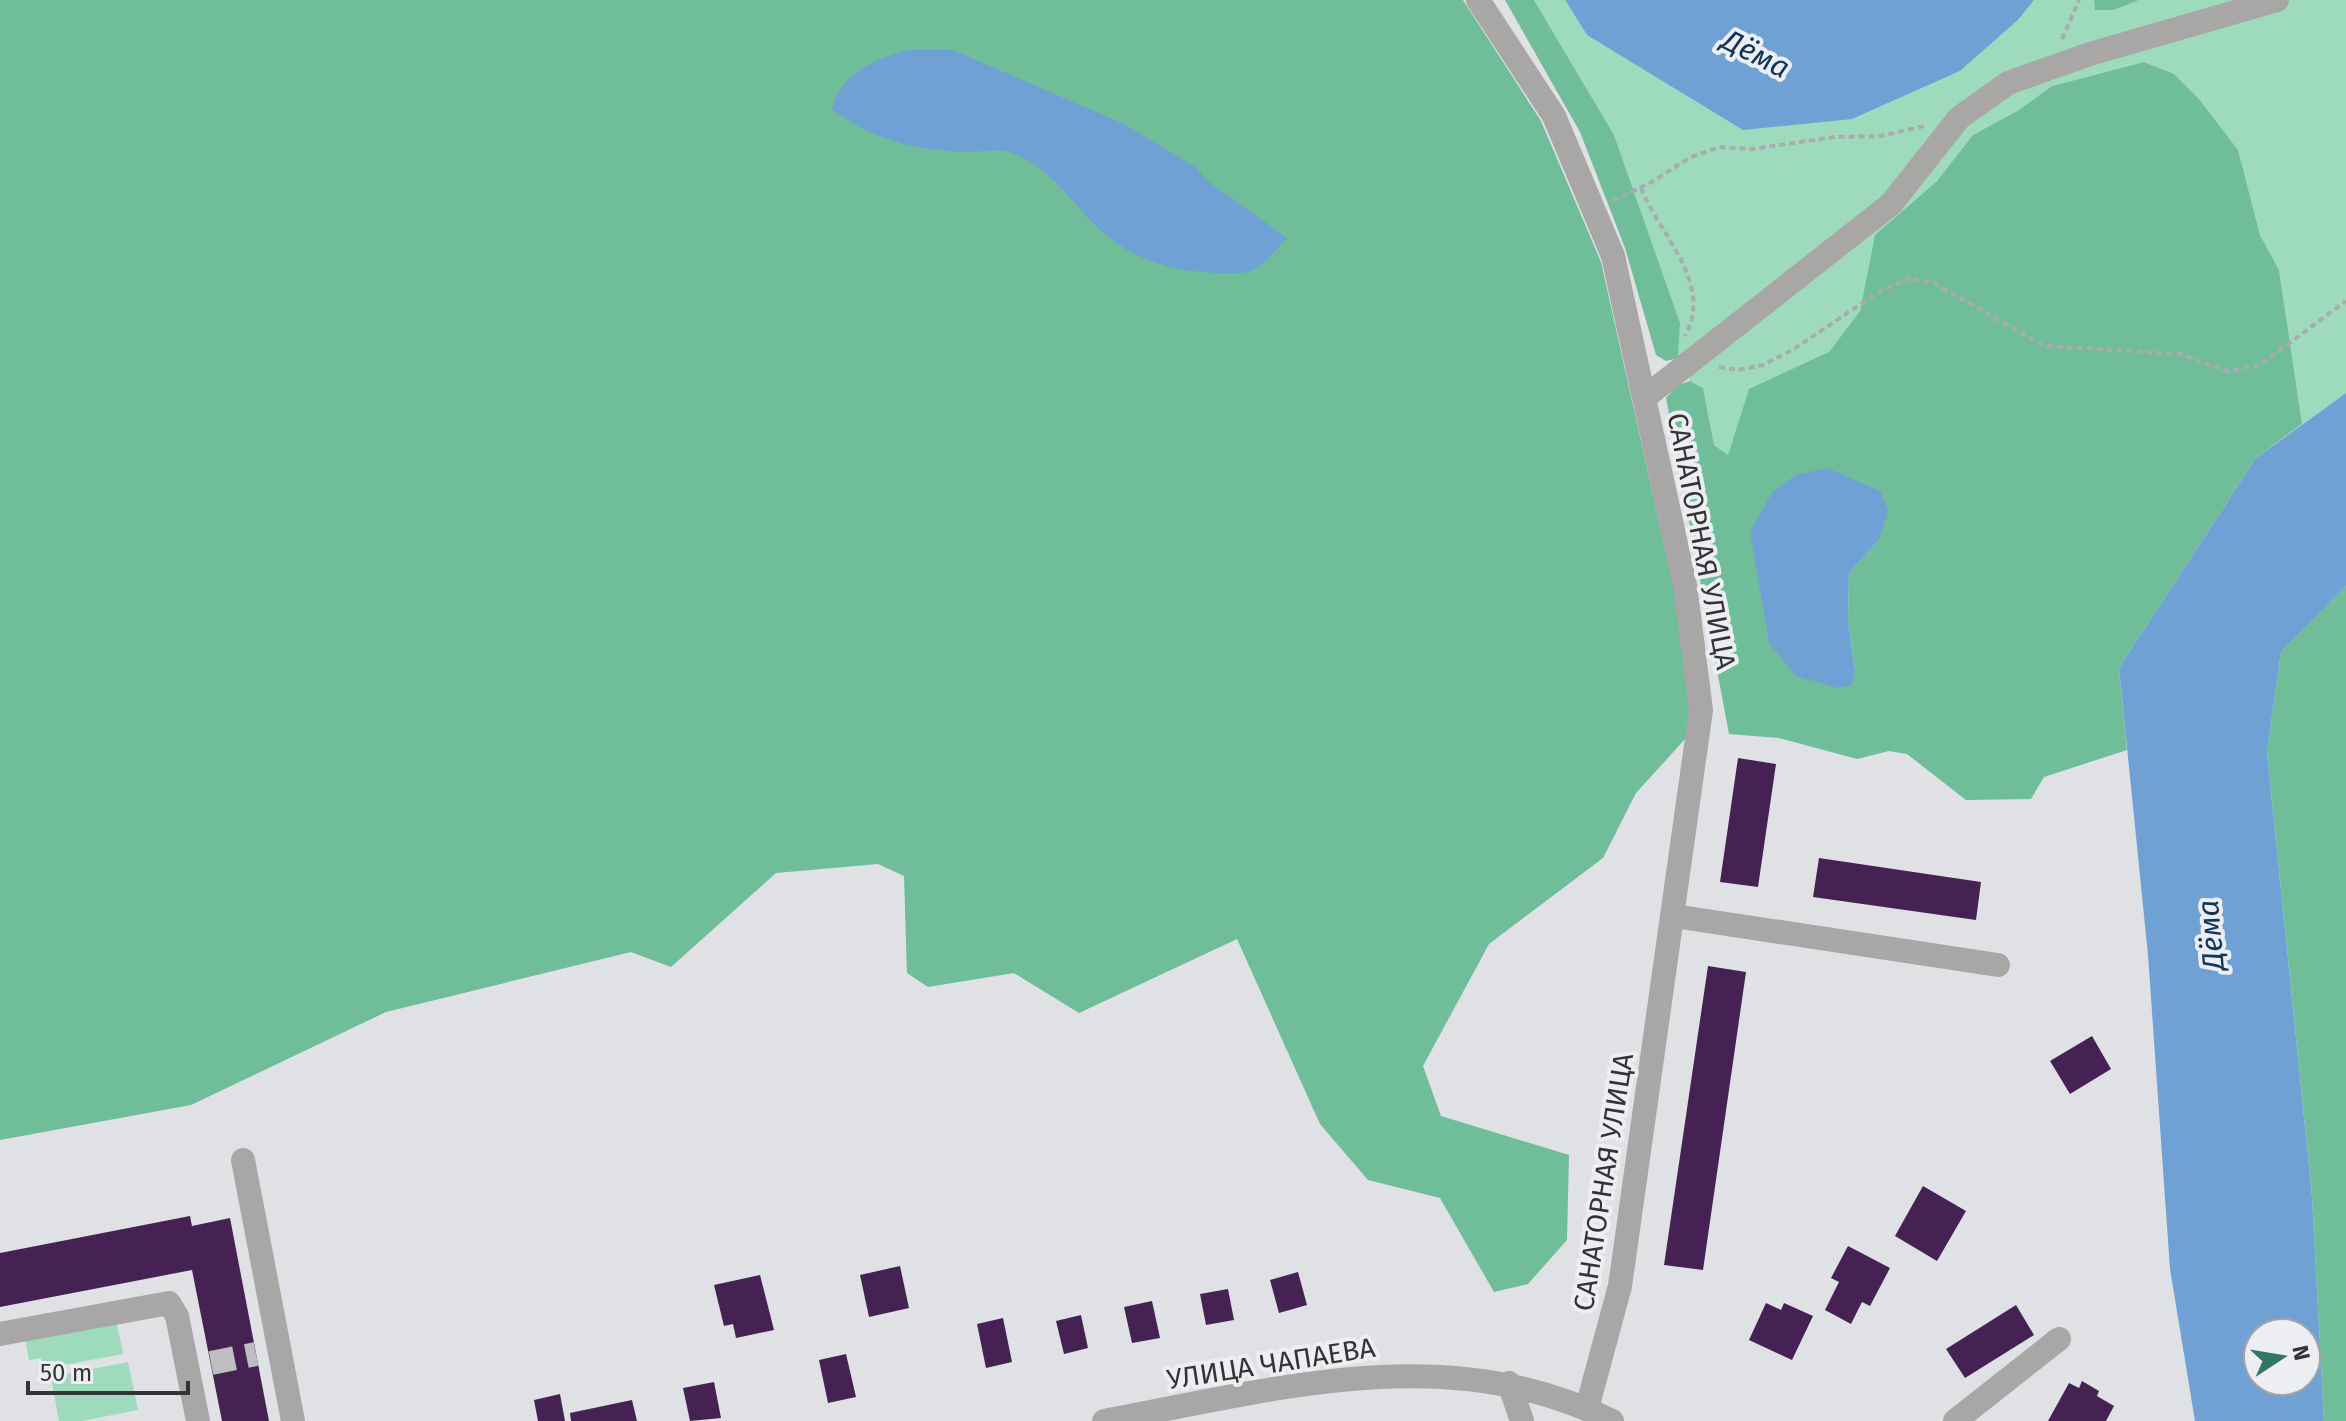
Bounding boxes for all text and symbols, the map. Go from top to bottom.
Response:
water label: Дёма [1714,21,1796,86]
street label: САНАТОРНАЯ УЛИЦА [1660,410,1743,672]
water label: Дёма [2190,898,2232,975]
street label: САНАТОРНАЯ УЛИЦА [1567,1051,1640,1313]
north arrow [2242,1317,2322,1397]
street label: УЛИЦА ЧАПАЕВА [1165,1331,1377,1396]
text: N [2286,1343,2316,1363]
scale bar [28,1345,188,1395]
text: 50 m [40,1359,92,1387]

